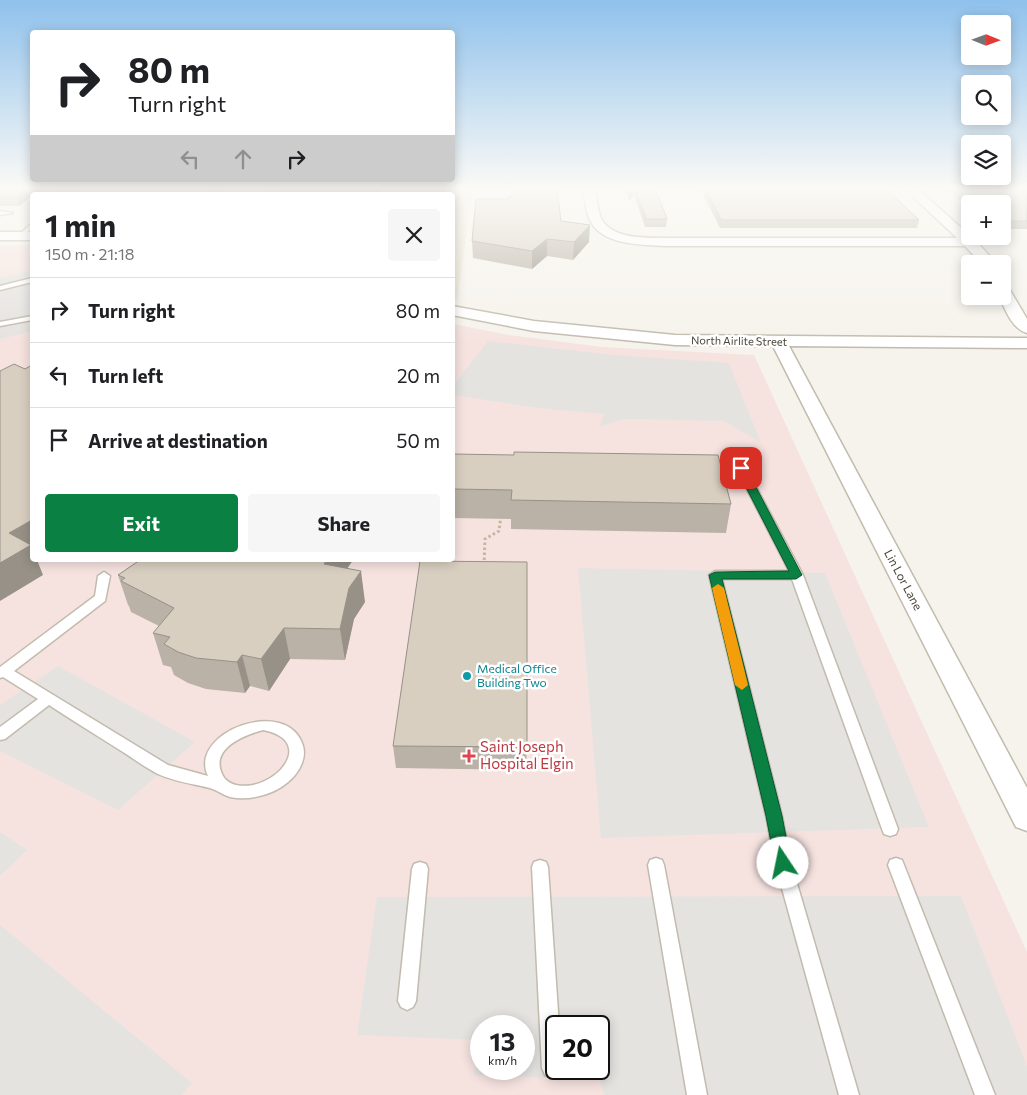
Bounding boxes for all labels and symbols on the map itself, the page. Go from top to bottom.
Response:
north arrow [961,15,1011,65]
street label: North Airlite Street [691,333,788,348]
pin [720,447,762,489]
street label: Lin Lor Lane [882,547,926,612]
place label: Medical Office Building Two [477,661,557,689]
marker: Medical Office Building Two [461,670,473,682]
place label: Saint Joseph Hospital Elgin [480,737,574,772]
marker: Saint Joseph Hospital Elgin [462,749,476,763]
position arrow [756,836,808,888]
speed limit sign: 20 [545,1015,610,1080]

